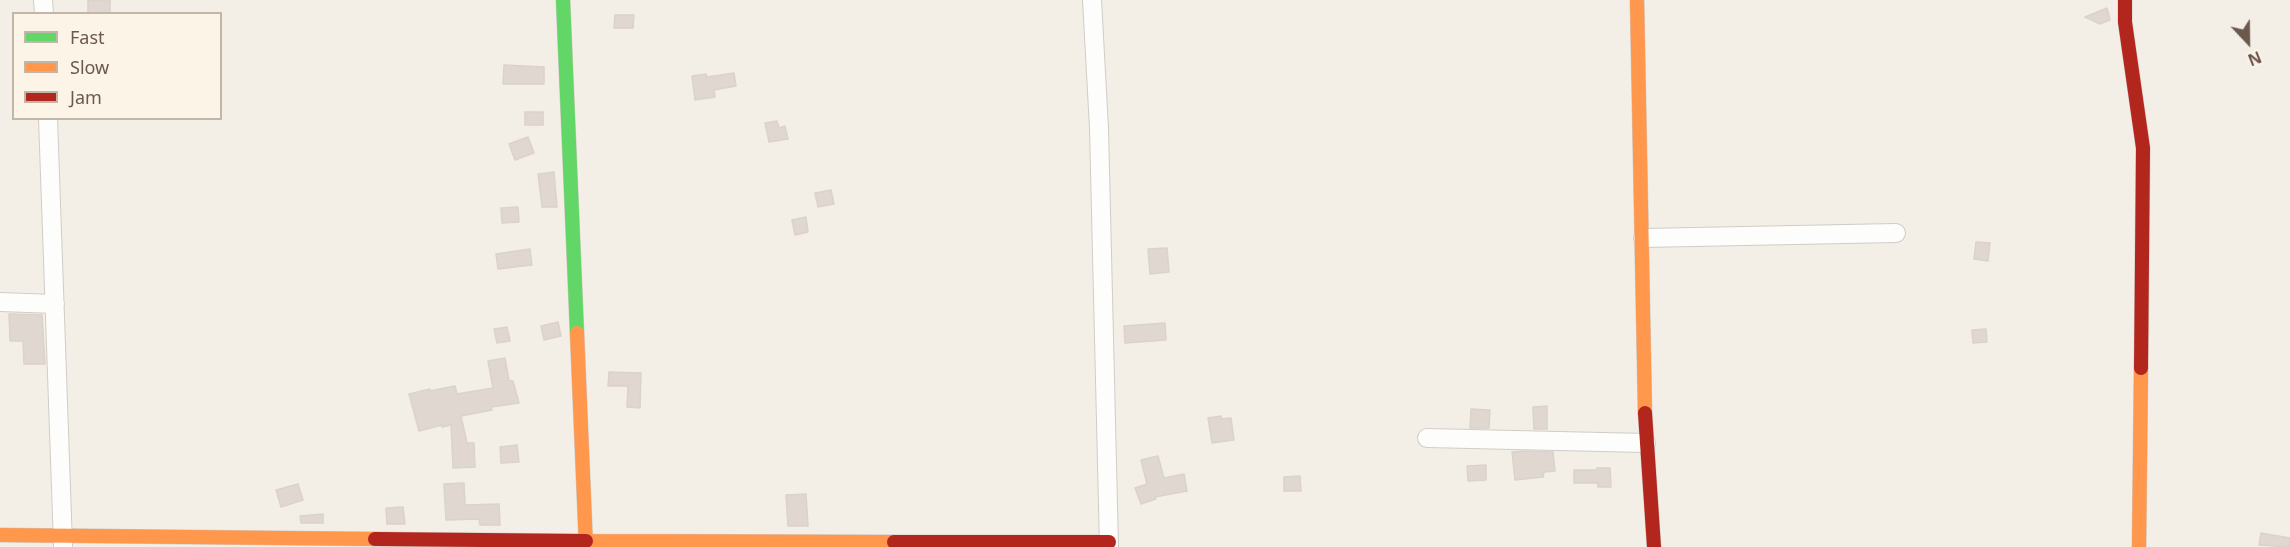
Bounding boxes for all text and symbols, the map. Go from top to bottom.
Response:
legend [12,12,222,120]
north arrow [2218,12,2278,72]
text: Fast [70,25,105,49]
text: N [2245,46,2265,71]
text: Slow [70,55,109,79]
text: Jam [70,85,102,109]

